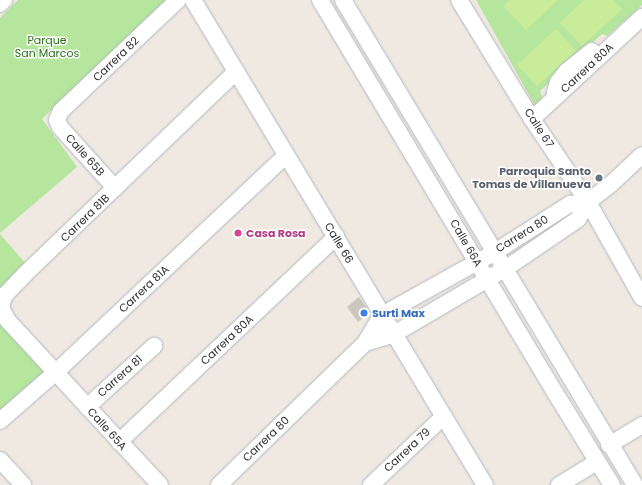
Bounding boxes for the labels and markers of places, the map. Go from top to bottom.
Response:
place label: Parroquia Santo Tomas de Villanueva [472,165,591,191]
marker: Parroquia Santo Tomas de Villanueva [594,173,604,183]
place label: Casa Rosa [246,226,306,240]
marker: Casa Rosa [233,228,243,238]
place label: Surti Max [372,306,425,320]
marker: Surti Max [359,308,369,318]

